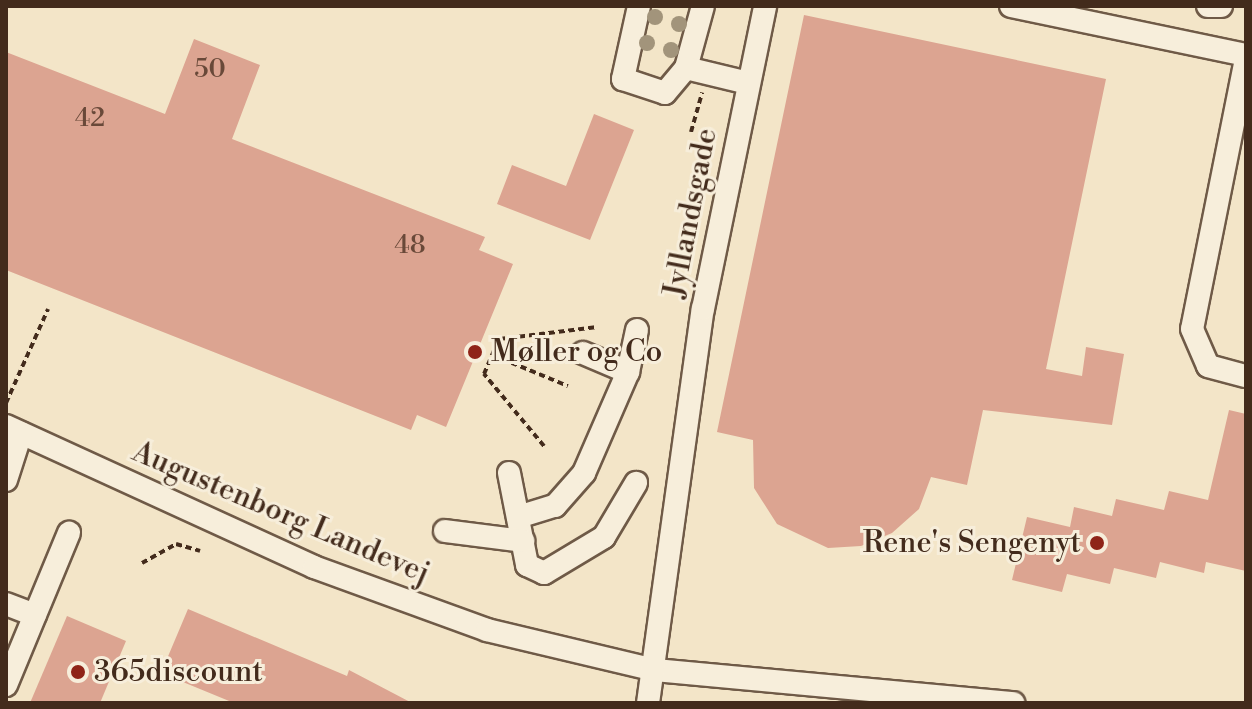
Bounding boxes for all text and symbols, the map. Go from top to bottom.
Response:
house number: 50 [194,54,226,86]
house number: 42 [75,103,105,135]
street label: Jyllandsgade [657,125,725,301]
house number: 48 [394,230,426,262]
place label: Møller og Co [491,334,662,370]
marker: Møller og Co [466,343,484,361]
street label: Augustenborg Landevej [127,434,435,592]
place label: Rene's Sengenyt [863,525,1081,561]
marker: Rene's Sengenyt [1088,534,1106,552]
place label: 365discount [94,654,263,690]
marker: 365discount [69,663,87,681]

